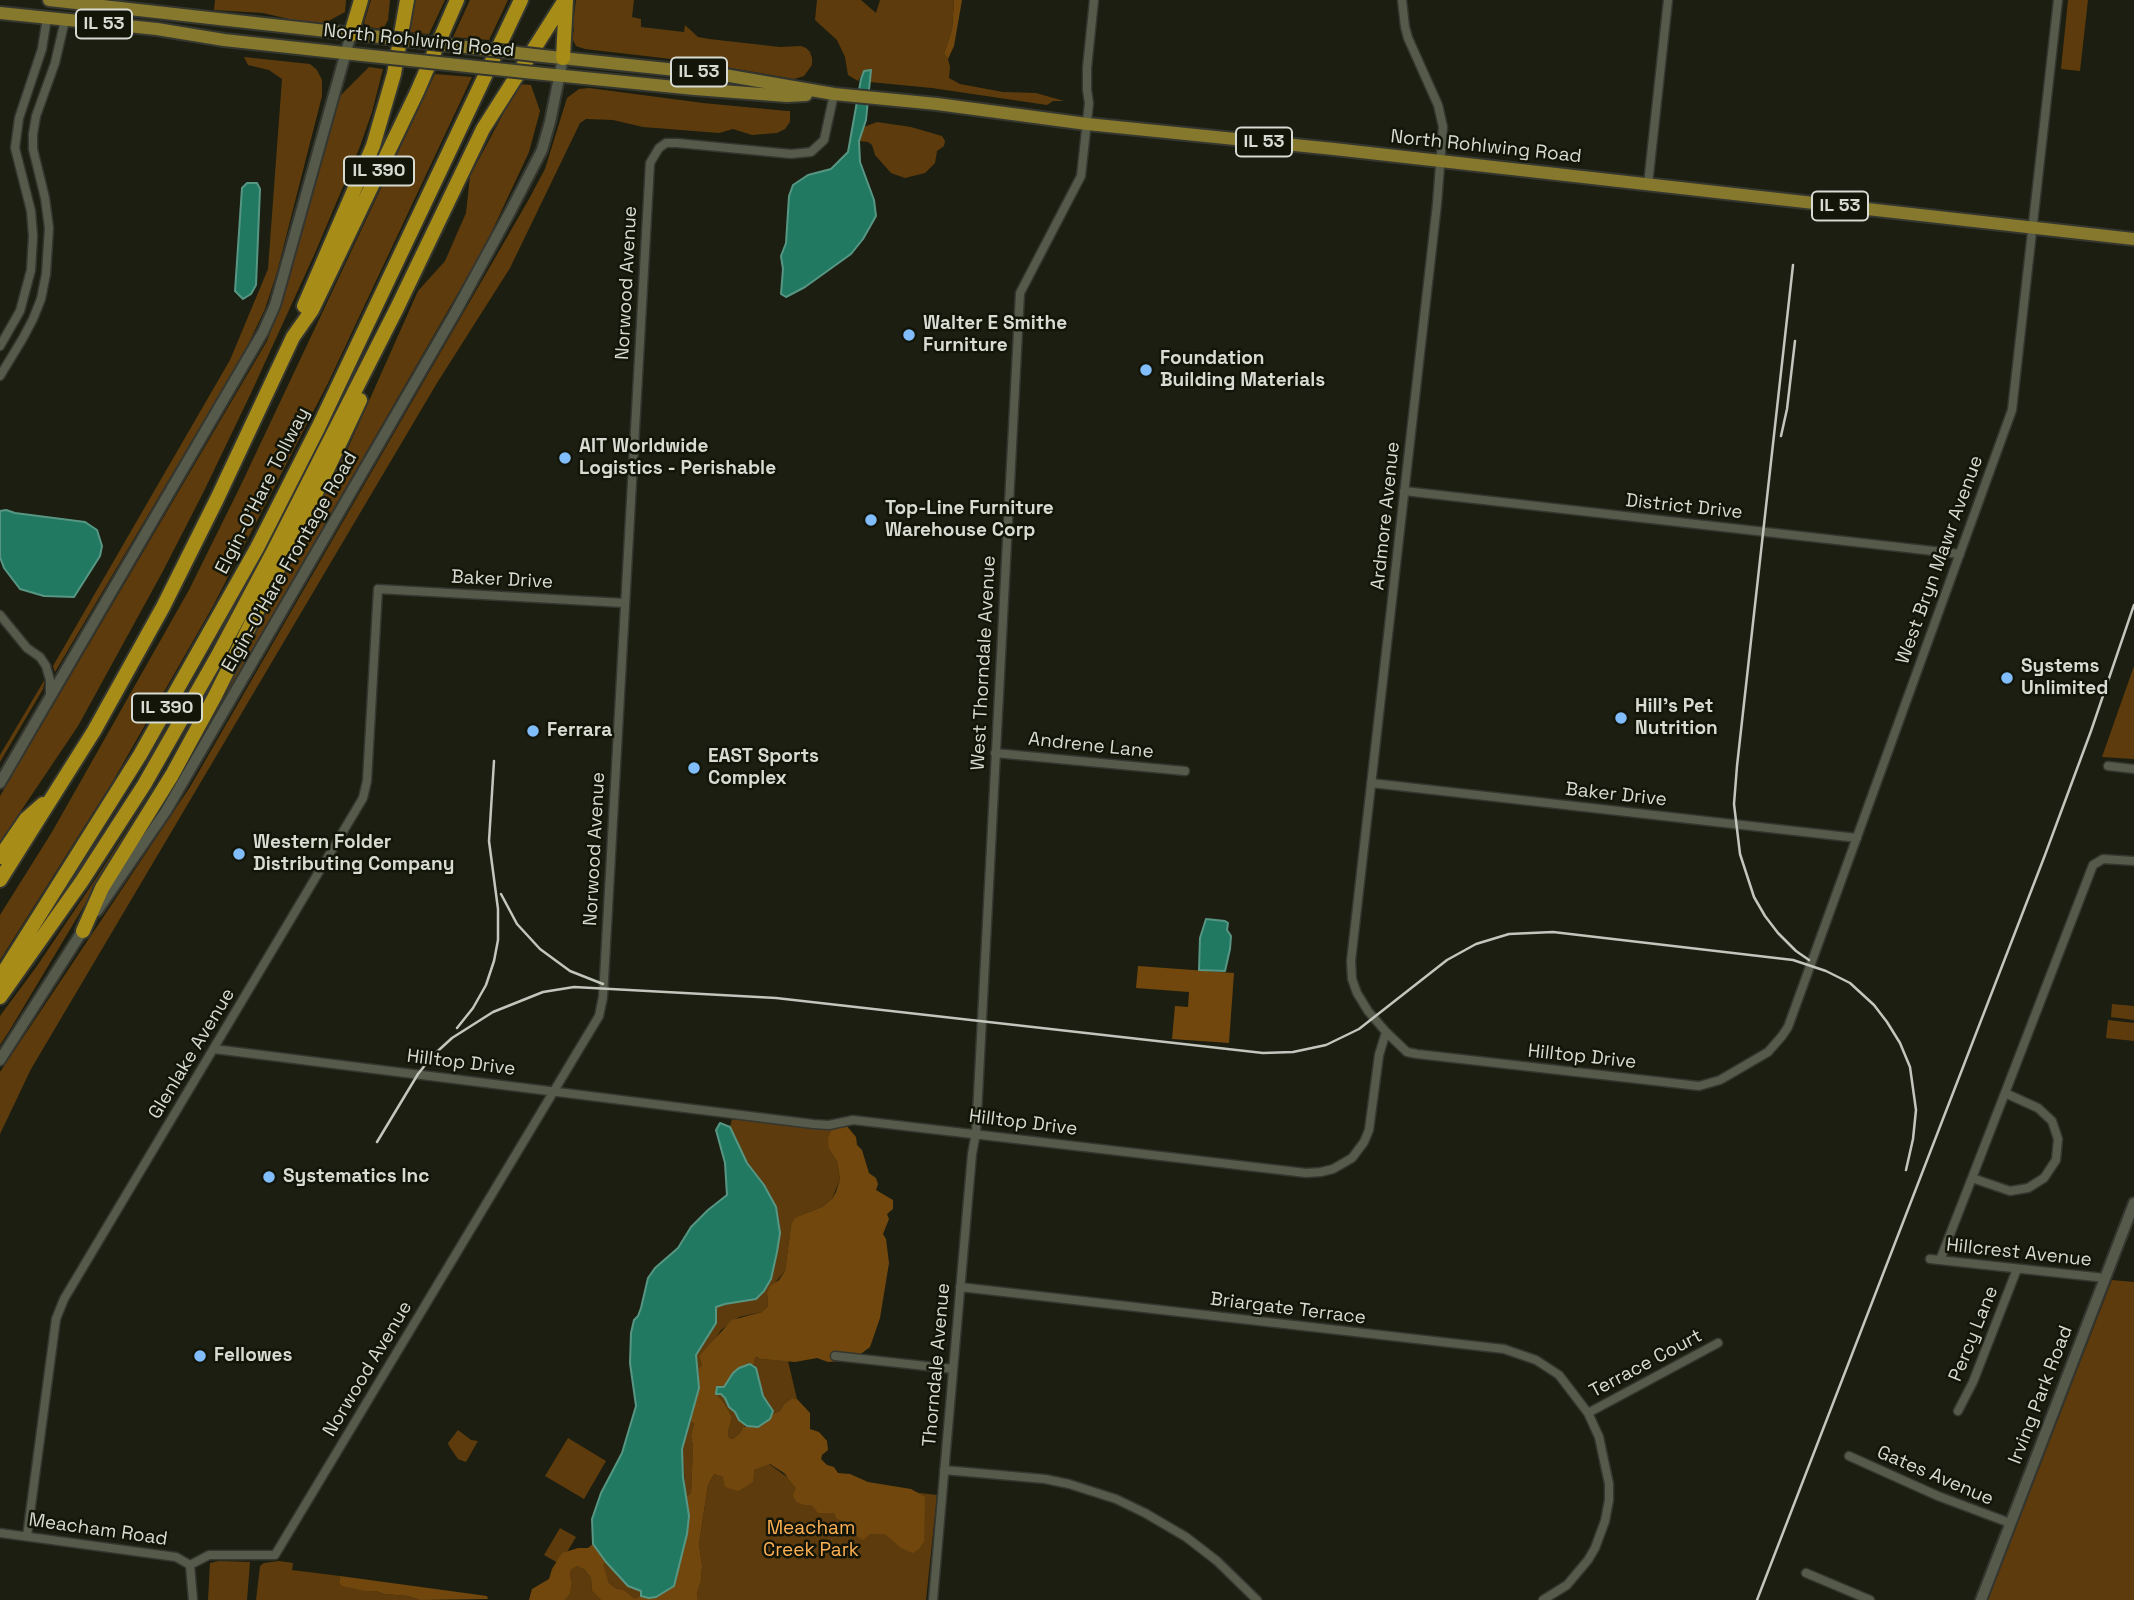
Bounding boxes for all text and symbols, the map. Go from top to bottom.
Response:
road number: IL 53 [76,9,132,38]
street label: North Rohlwing Road [322,20,516,62]
road number: IL 53 [671,58,727,86]
street label: North Rohlwing Road [1389,126,1583,168]
road number: IL 53 [1236,127,1292,156]
road number: IL 390 [344,156,414,186]
road number: IL 53 [1812,191,1868,220]
street label: Norwood Avenue [612,205,642,361]
place label: Walter E Smithe Furniture [923,313,1067,357]
marker: Walter E Smithe Furniture [901,327,917,343]
place label: Foundation Building Materials [1160,348,1325,392]
marker: Foundation Building Materials [1138,362,1154,378]
street label: Elgin-O'Hare Tollway [211,404,315,578]
place label: AIT Worldwide Logistics - Perishable [579,436,776,480]
street label: Ardmore Avenue [1367,441,1405,591]
street label: Elgin-O'Hare Frontage Road [217,448,363,676]
marker: AIT Worldwide Logistics - Perishable [557,450,573,466]
street label: West Bryn Mawr Avenue [1892,453,1988,667]
street label: District Drive [1624,490,1744,524]
place label: Top-Line Furniture Warehouse Corp [885,498,1054,542]
marker: Top-Line Furniture Warehouse Corp [863,512,879,528]
street label: West Thorndale Avenue [967,555,1001,771]
street label: Baker Drive [450,566,554,594]
place label: Systems Unlimited [2021,656,2108,700]
marker: Systems Unlimited [1999,670,2015,686]
road number: IL 390 [132,694,202,722]
place label: Hill's Pet Nutrition [1635,696,1718,740]
marker: Hill's Pet Nutrition [1613,710,1629,726]
place label: Ferrara [547,720,612,742]
marker: Ferrara [525,723,541,739]
street label: Andrene Lane [1027,728,1155,764]
place label: EAST Sports Complex [708,746,819,790]
marker: EAST Sports Complex [686,760,702,776]
street label: Norwood Avenue [580,771,610,927]
street label: Baker Drive [1564,778,1668,812]
place label: Western Folder Distributing Company [253,832,454,876]
marker: Western Folder Distributing Company [231,846,247,862]
street label: Glenlake Avenue [144,984,240,1124]
street label: Hilltop Drive [1527,1040,1637,1074]
street label: Hilltop Drive [405,1045,517,1081]
street label: Hilltop Drive [967,1105,1079,1141]
place label: Systematics Inc [283,1166,429,1188]
marker: Systematics Inc [261,1169,277,1185]
street label: Hillcrest Avenue [1945,1234,2093,1272]
street label: Thorndale Avenue [918,1282,956,1448]
street label: Percy Lane [1944,1283,2004,1385]
street label: Briargate Terrace [1209,1288,1367,1330]
street label: Norwood Avenue [319,1297,417,1441]
street label: Irving Park Road [2004,1323,2078,1467]
street label: Terrace Court [1586,1325,1706,1403]
place label: Fellowes [214,1345,293,1367]
marker: Fellowes [192,1348,208,1364]
street label: Gates Avenue [1873,1441,1997,1511]
street label: Meacham Road [27,1509,169,1551]
park label: Meacham Creek Park [763,1518,859,1562]

